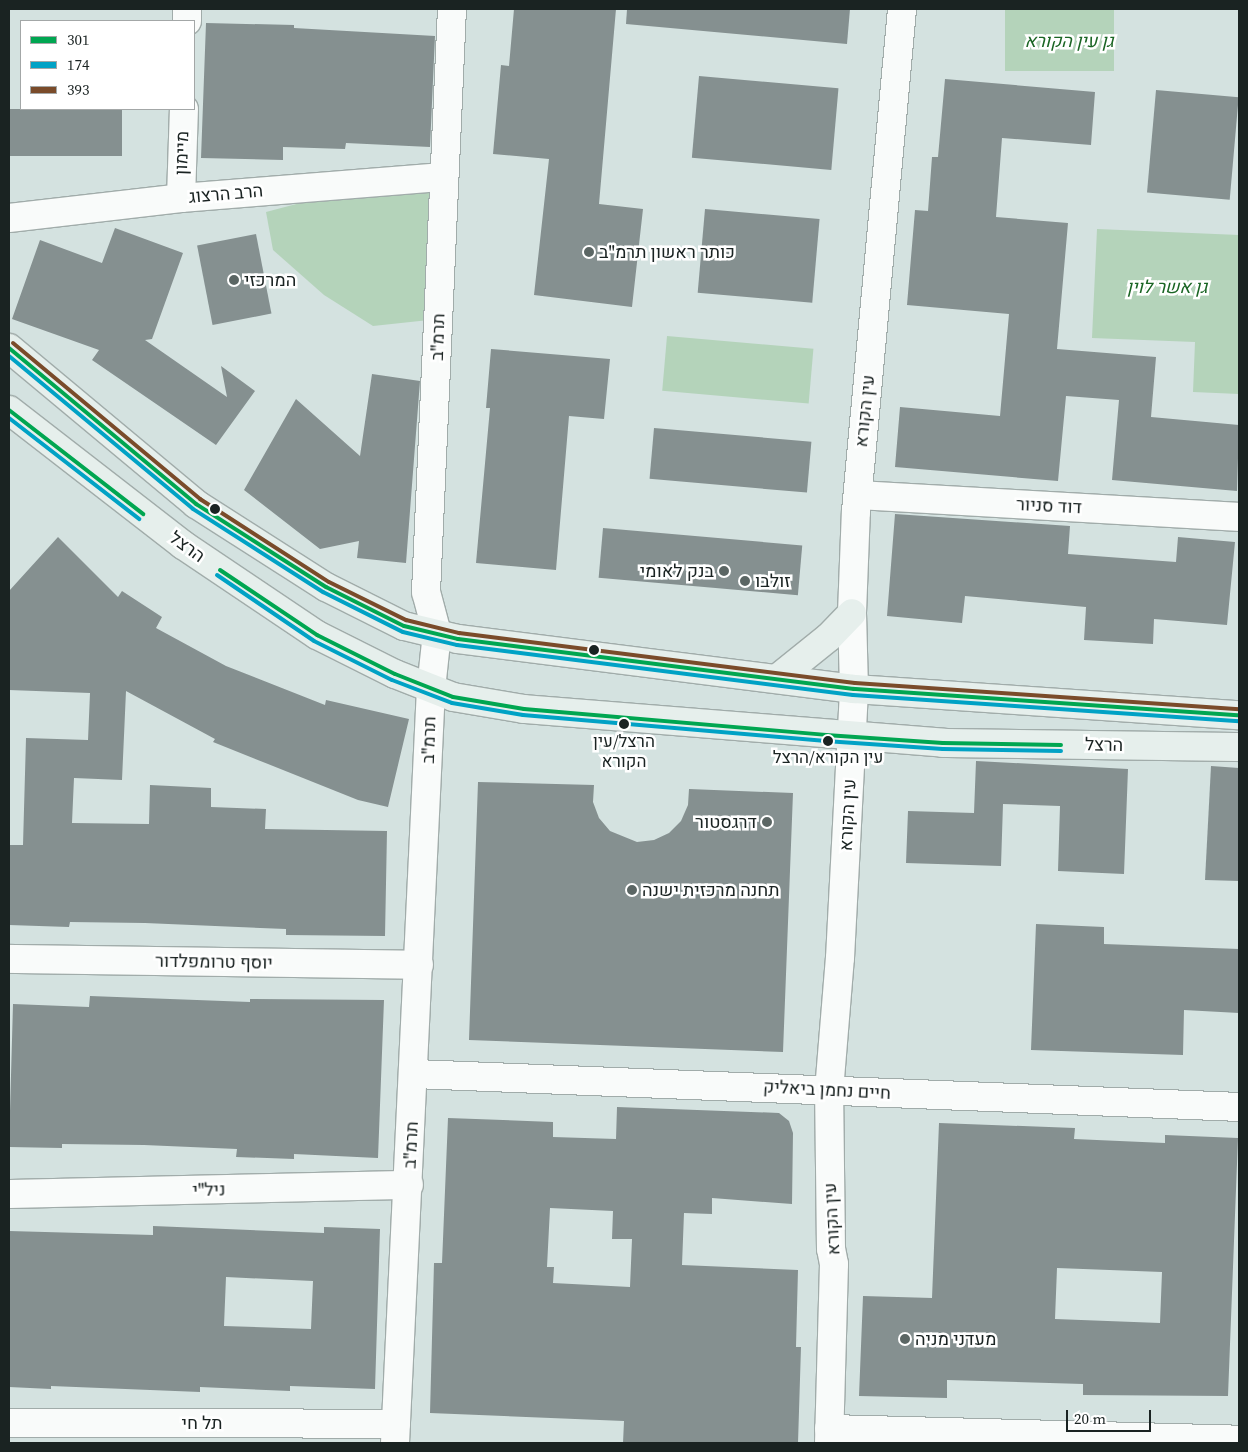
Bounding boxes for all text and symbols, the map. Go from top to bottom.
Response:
legend [20,20,195,110]
text: 301 [67,29,90,50]
park label: גן עין הקורא [1024,30,1114,52]
text: 174 [67,54,90,75]
text: 393 [67,79,90,100]
street label: מיימון [170,131,194,175]
street label: הרב הרצוג [188,180,264,208]
place label: כותר ראשון תרמ"ב [599,241,735,263]
marker: כותר ראשון תרמ"ב [583,246,595,258]
place label: המרכזי [244,269,296,291]
marker: המרכזי [228,274,240,286]
park label: גן אשר לוין [1127,276,1207,298]
street label: תרמ"ב [426,313,450,361]
street label: עין הקורא [850,374,880,448]
street label: דוד סניור [1016,493,1082,519]
unlabelled marker [210,504,220,514]
street label: הרצל [165,527,209,567]
place label: בנק לאומי [640,560,714,582]
marker: בנק לאומי [718,565,730,577]
place label: זולבו [755,570,791,592]
marker: זולבו [739,575,751,587]
unlabelled marker [589,645,599,655]
street label: תרמ"ב [417,716,441,764]
marker: הרצל/עין הקורא [619,719,629,729]
place label: הרצל/עין הקורא [593,732,655,772]
street label: הרצל [1085,734,1123,756]
marker: עין הקורא/הרצל [823,736,833,746]
place label: עין הקורא/הרצל [773,748,883,768]
street label: עין הקורא [835,778,861,852]
place label: דרגסטור [695,811,757,833]
marker: דרגסטור [761,816,773,828]
place label: תחנה מרכזית ישנה [642,879,779,901]
marker: תחנה מרכזית ישנה [626,884,638,896]
street label: יוסף טרומפלדור [155,950,273,974]
street label: חיים נחמן ביאליק [763,1076,891,1104]
street label: תרמ"ב [399,1121,423,1169]
street label: ניל"י [192,1179,226,1201]
street label: עין הקורא [819,1182,845,1256]
place label: מעדני מניה [915,1328,996,1350]
marker: מעדני מניה [899,1333,911,1345]
scale bar [1068,1400,1153,1432]
text: 20 m [1074,1408,1106,1429]
street label: תל חי [181,1412,223,1434]

